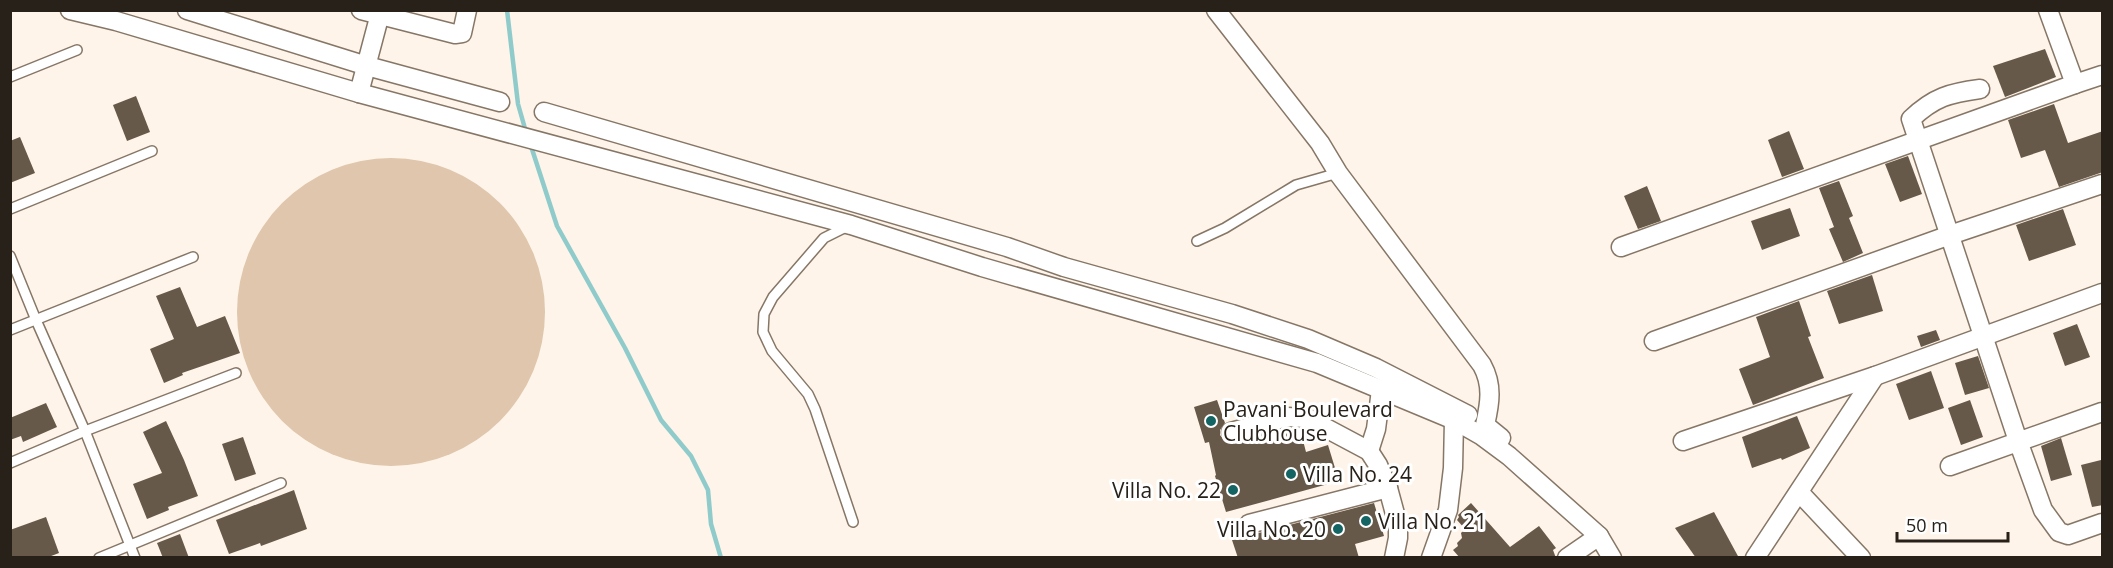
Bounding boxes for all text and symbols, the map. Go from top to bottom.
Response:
place label: Pavani Boulevard Clubhouse [1223,395,1393,447]
marker: Pavani Boulevard Clubhouse [1204,414,1218,428]
place label: Villa No. 24 [1303,460,1412,488]
marker: Villa No. 24 [1284,467,1298,481]
place label: Villa No. 22 [1112,476,1221,504]
marker: Villa No. 22 [1226,483,1240,497]
scale bar [1897,505,2008,543]
place label: Villa No. 21 [1378,507,1487,535]
text: 50 m [1906,513,1948,537]
marker: Villa No. 21 [1359,514,1373,528]
place label: Villa No. 20 [1217,515,1326,543]
marker: Villa No. 20 [1331,522,1345,536]

